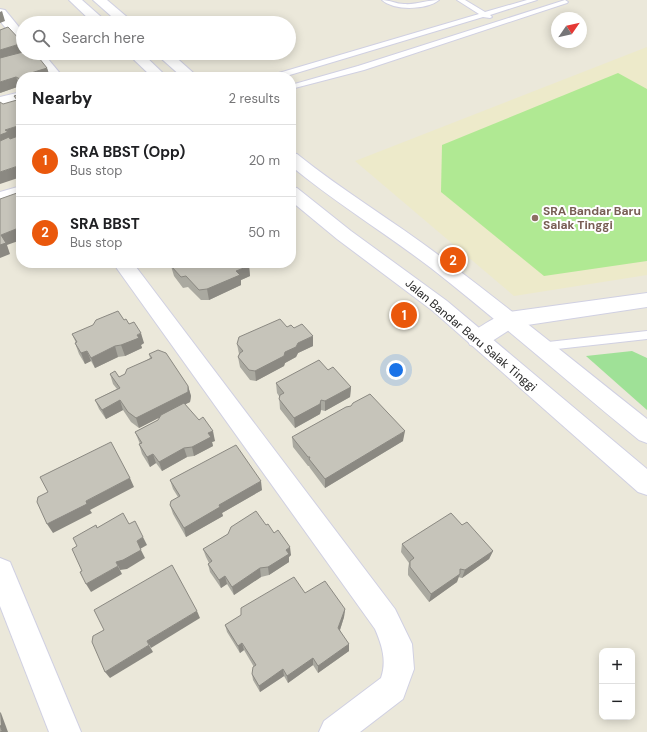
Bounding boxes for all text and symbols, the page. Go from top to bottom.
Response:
north arrow [551,12,587,48]
search box [16,16,296,60]
icon: search [30,27,52,49]
text: Search here [62,28,145,48]
text: Nearby [32,87,92,109]
text: 2 results [229,90,280,107]
text: SRA BBST (Opp) [70,142,185,162]
text: 1 [43,152,47,169]
text: 20 m [249,152,280,169]
text: Bus stop [70,162,122,179]
place label: SRA Bandar Baru Salak Tinggi [543,203,641,233]
marker: SRA Bandar Baru Salak Tinggi [530,213,540,223]
text: SRA BBST [70,214,140,234]
text: 2 [41,224,49,241]
text: 50 m [248,224,280,241]
text: Bus stop [70,234,122,251]
pin: 2 [440,245,466,275]
street label: Jalan Bandar Baru Salak Tinggi [402,275,540,395]
pin: 1 [391,300,417,330]
your location [386,360,406,380]
map controls [599,648,635,720]
button: + [599,648,635,684]
button: − [599,684,635,720]

